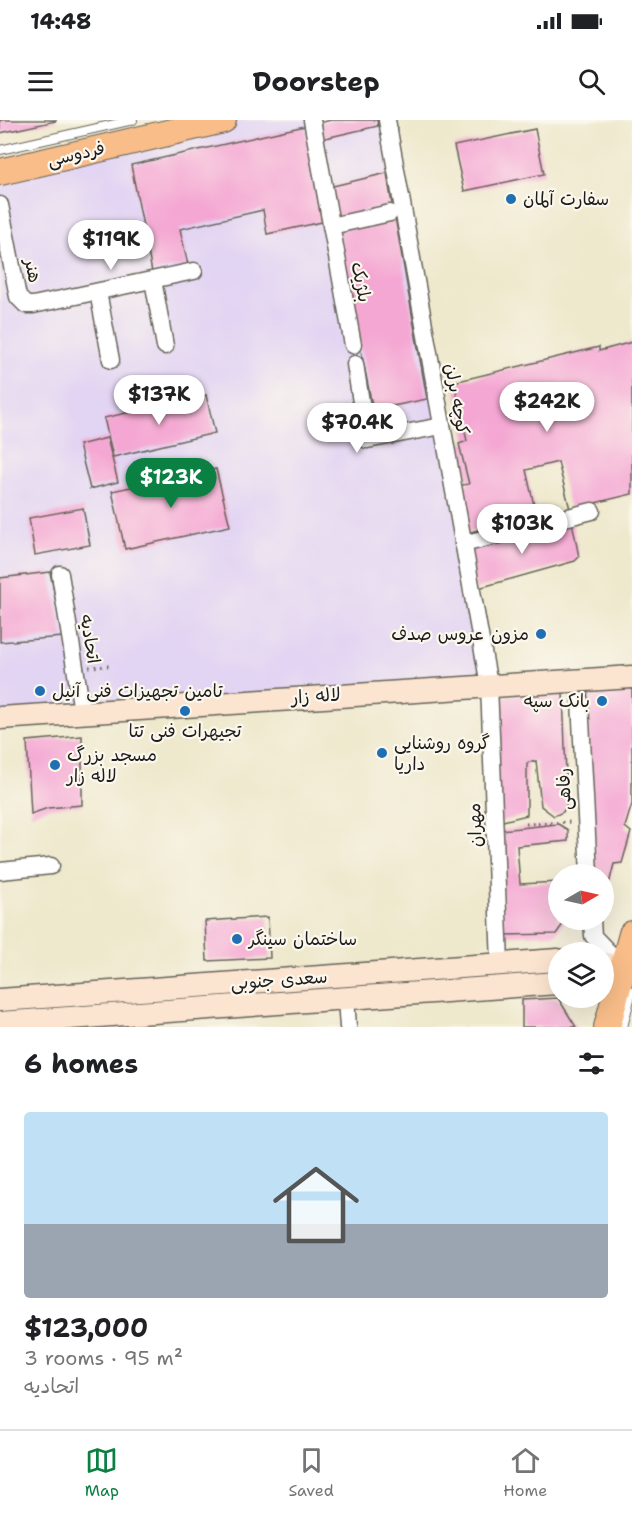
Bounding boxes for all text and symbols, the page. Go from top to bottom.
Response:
text: 14:48 [30,7,91,36]
text: Doorstep [252,63,380,100]
icon: menu [24,65,57,98]
icon: search [575,65,608,98]
street label: فردوسی [45,136,107,172]
place label: سفارت آلمان [523,187,609,211]
marker: سفارت آلمان [504,192,518,206]
pin: $119K [69,220,153,271]
text: $119K [82,226,140,252]
street label: هنر [19,255,47,285]
street label: بلژیک [345,260,377,304]
street label: کوچه برلن [439,361,475,437]
pin: $137K [117,375,201,426]
text: $137K [128,381,190,407]
pin: $242K [505,382,589,433]
text: $242K [513,388,581,414]
pin: $70.4K [308,403,406,454]
text: $70.4K [321,409,393,435]
pin: $123K [129,458,213,509]
text: $123K [140,464,202,490]
pin: $103K [480,504,564,555]
text: $103K [491,510,553,536]
street label: اتحادیه [74,613,106,665]
place label: مزون عروس صدف [391,622,529,646]
marker: مزون عروس صدف [534,627,548,641]
place label: تامین تجهیزات فنی آنیل [52,679,223,703]
street label: لاله زار [288,682,342,710]
marker: تامین تجهیزات فنی آنیل [33,684,47,698]
place label: بانک سپه [524,689,590,713]
marker: بانک سپه [595,694,609,708]
marker: تجیهرات فنی تتا [178,704,192,718]
place label: تجیهرات فنی تتا [129,719,242,743]
place label: گروه روشنایی داریا [394,731,490,776]
place label: مسجد بزرگ لاله زار [65,743,157,788]
marker: گروه روشنایی داریا [375,746,389,760]
marker: مسجد بزرگ لاله زار [48,758,62,772]
street label: رفاهی [551,767,577,811]
street label: مهران [462,802,488,848]
north arrow [548,864,614,930]
map controls [548,864,614,1008]
place label: ساختمان سینگر [247,927,357,951]
marker: ساختمان سینگر [230,932,244,946]
button: layers [548,942,614,1008]
street label: سعدی جنوبی [230,965,328,995]
text: 6 homes [24,1046,138,1081]
icon: filters [575,1047,608,1080]
icon: home [262,1151,370,1259]
text: $123,000 [24,1310,148,1345]
text: 3 rooms · 95 m² [24,1345,183,1371]
text: اتحادیه [24,1373,79,1399]
tab: Map [85,1444,119,1501]
tab: Saved [288,1444,334,1501]
tab: Home [503,1444,547,1501]

